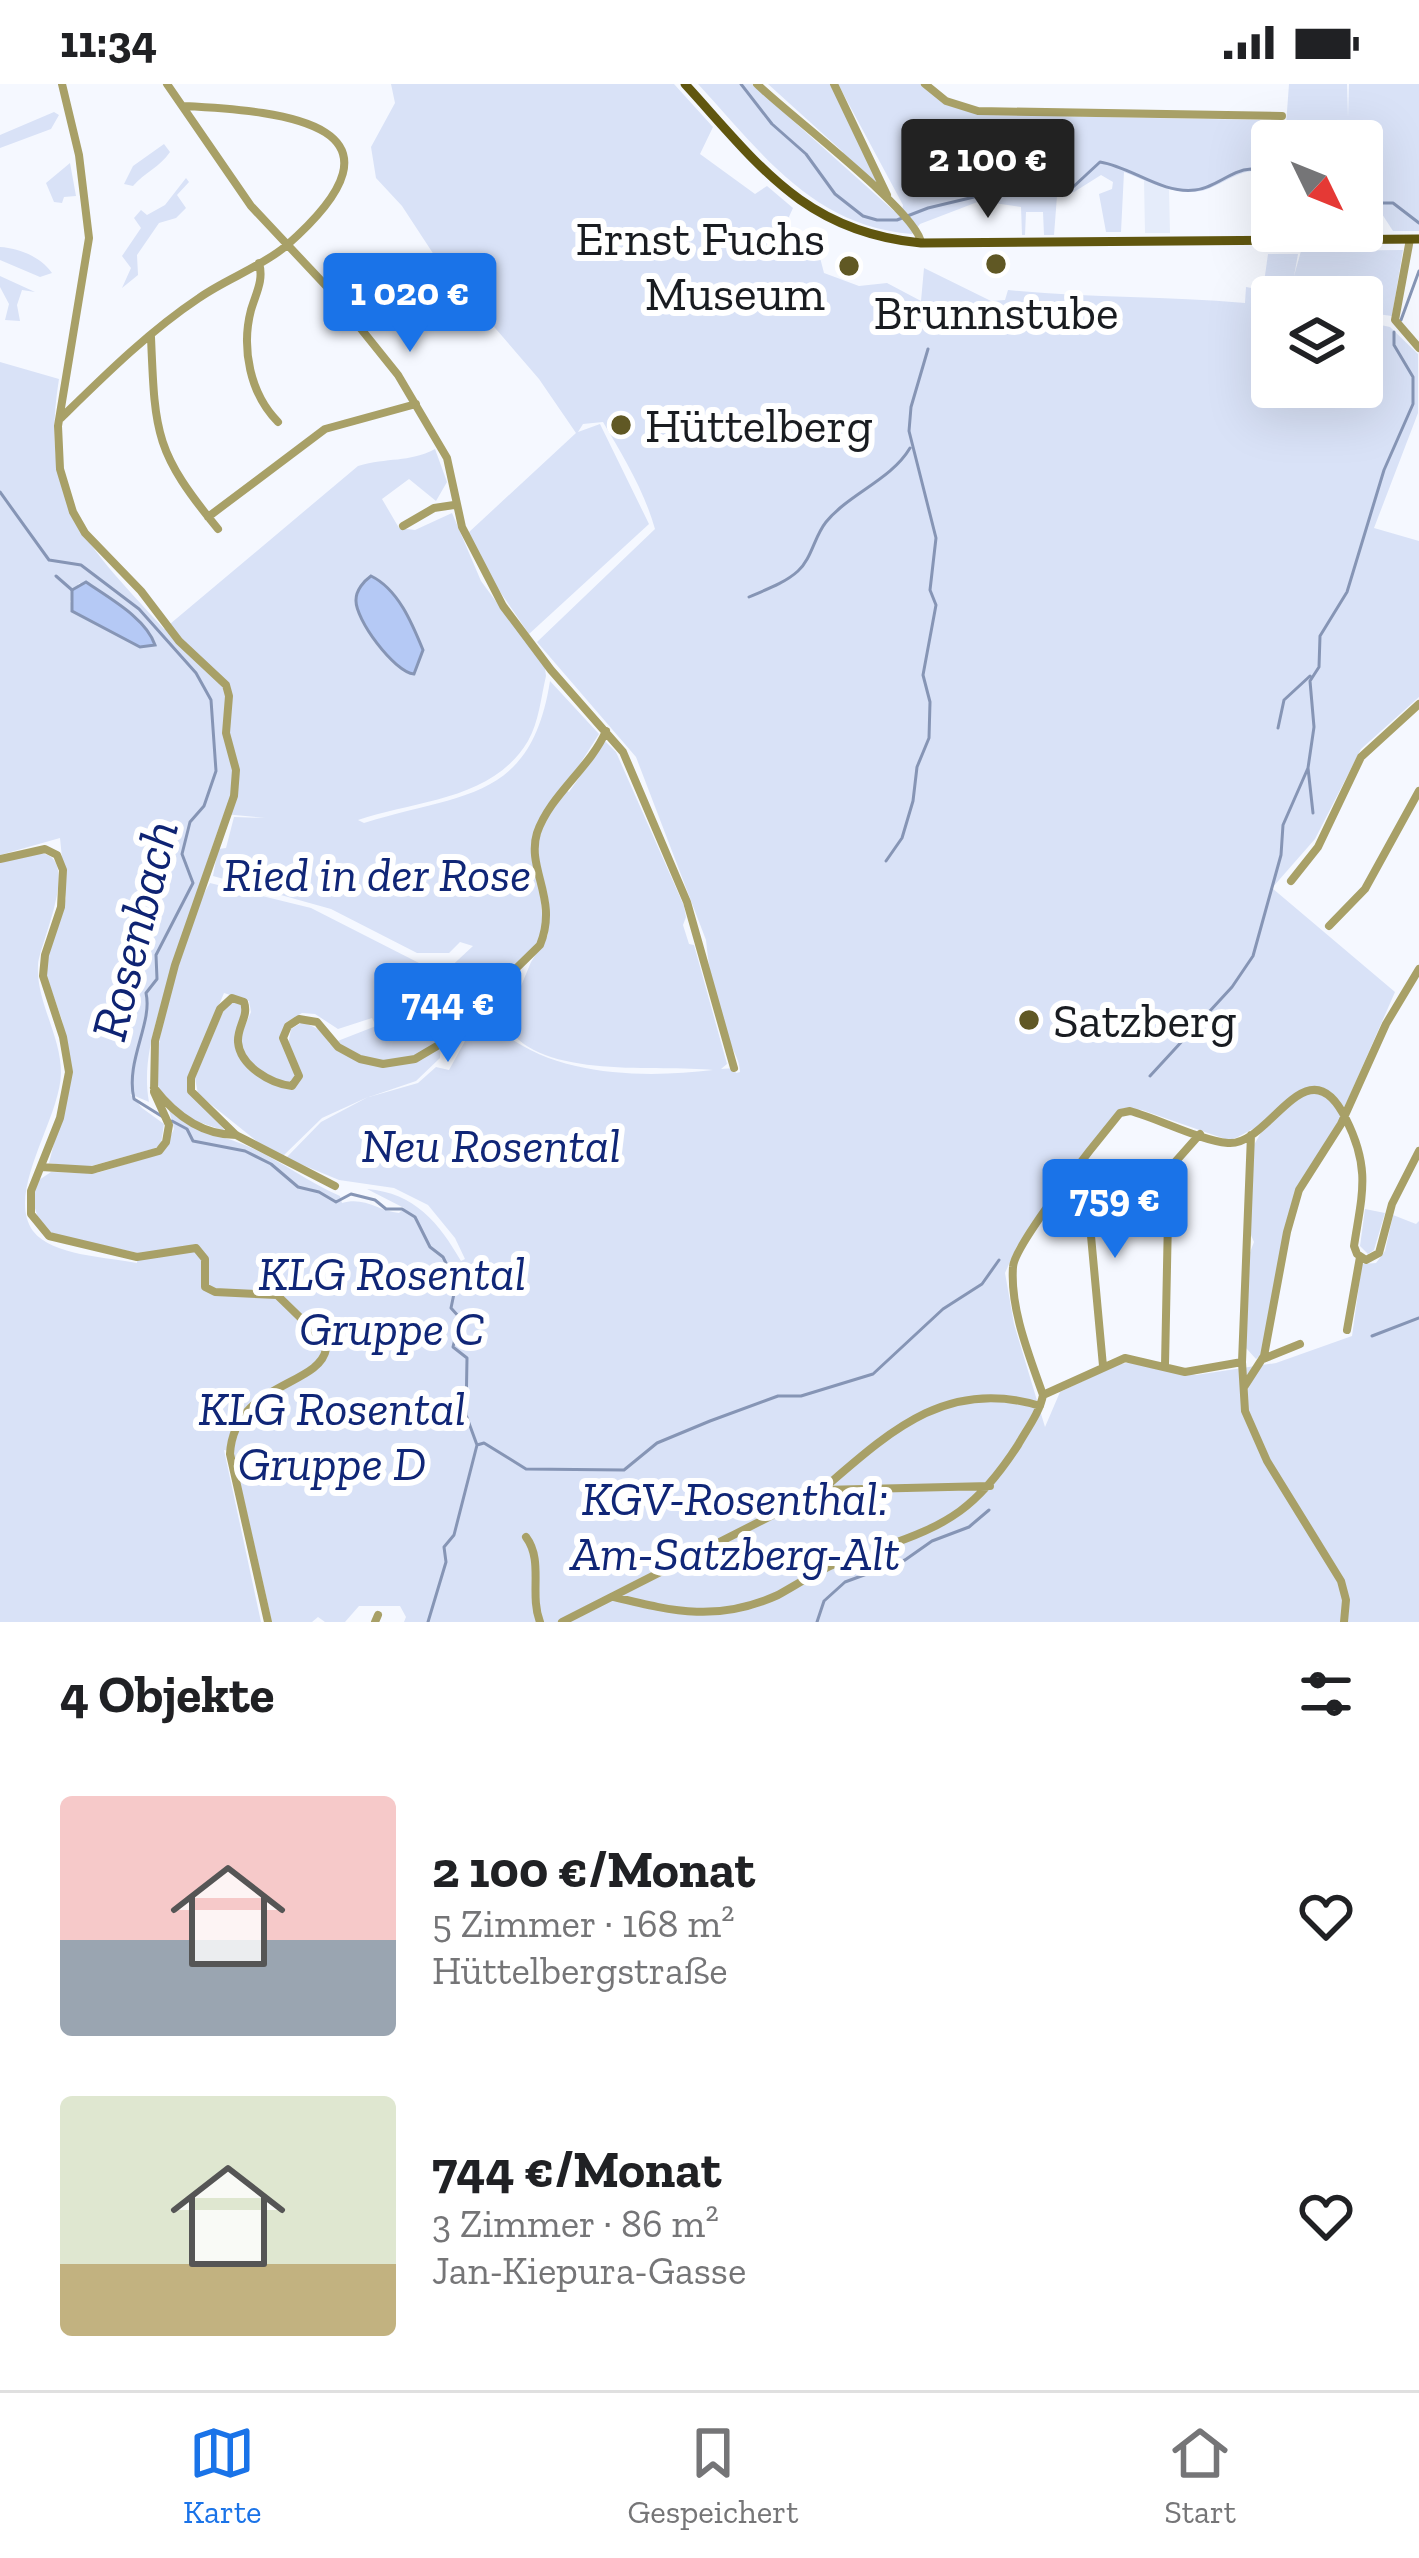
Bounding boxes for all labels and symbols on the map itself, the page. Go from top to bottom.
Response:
pin: 2 100 € [877,119,1099,221]
north arrow [1251,120,1383,252]
place label: Ernst Fuchs Museum [576,210,825,322]
marker: Brunnstube [983,251,1009,277]
pin: 1 020 € [299,253,521,355]
marker: Ernst Fuchs Museum [836,253,862,279]
place label: Brunnstube [873,284,1119,341]
place label: Hüttelberg [645,397,873,454]
marker: Hüttelberg [608,412,634,438]
water label: Rosenbach [78,814,191,1046]
park label: Ried in der Rose [223,846,531,903]
pin: 744 € [364,963,532,1065]
place label: Satzberg [1053,992,1237,1049]
marker: Satzberg [1016,1007,1042,1033]
park label: Neu Rosental [361,1117,621,1174]
pin: 759 € [1031,1159,1199,1261]
park label: KLG Rosental Gruppe C [258,1245,526,1357]
park label: KLG Rosental Gruppe D [198,1380,466,1492]
park label: KGV-Rosenthal: Am-Satzberg-Alt [568,1470,900,1582]

